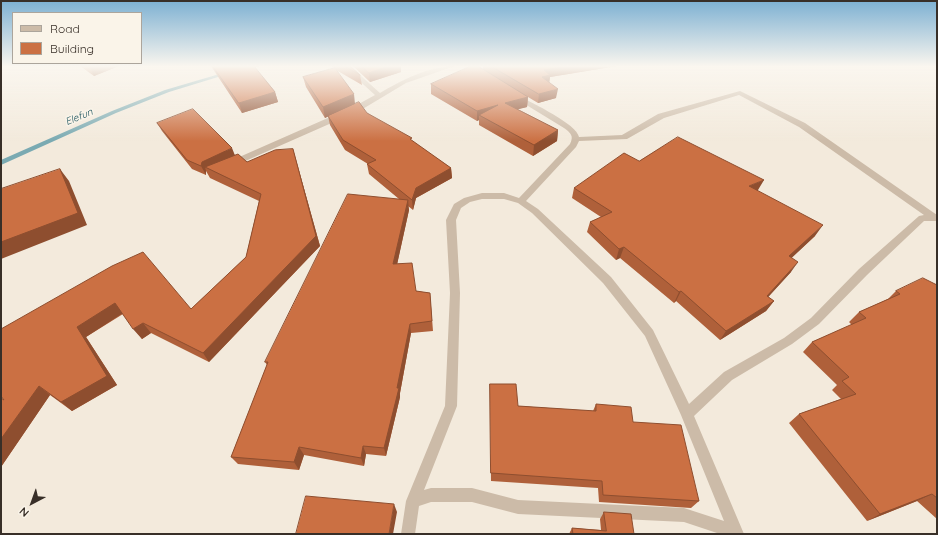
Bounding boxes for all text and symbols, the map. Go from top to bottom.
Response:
legend [12,12,142,64]
text: Road [50,21,80,36]
text: Building [50,41,94,56]
water label: Elefun [63,106,95,128]
north arrow [12,483,52,523]
text: N [16,504,32,520]

